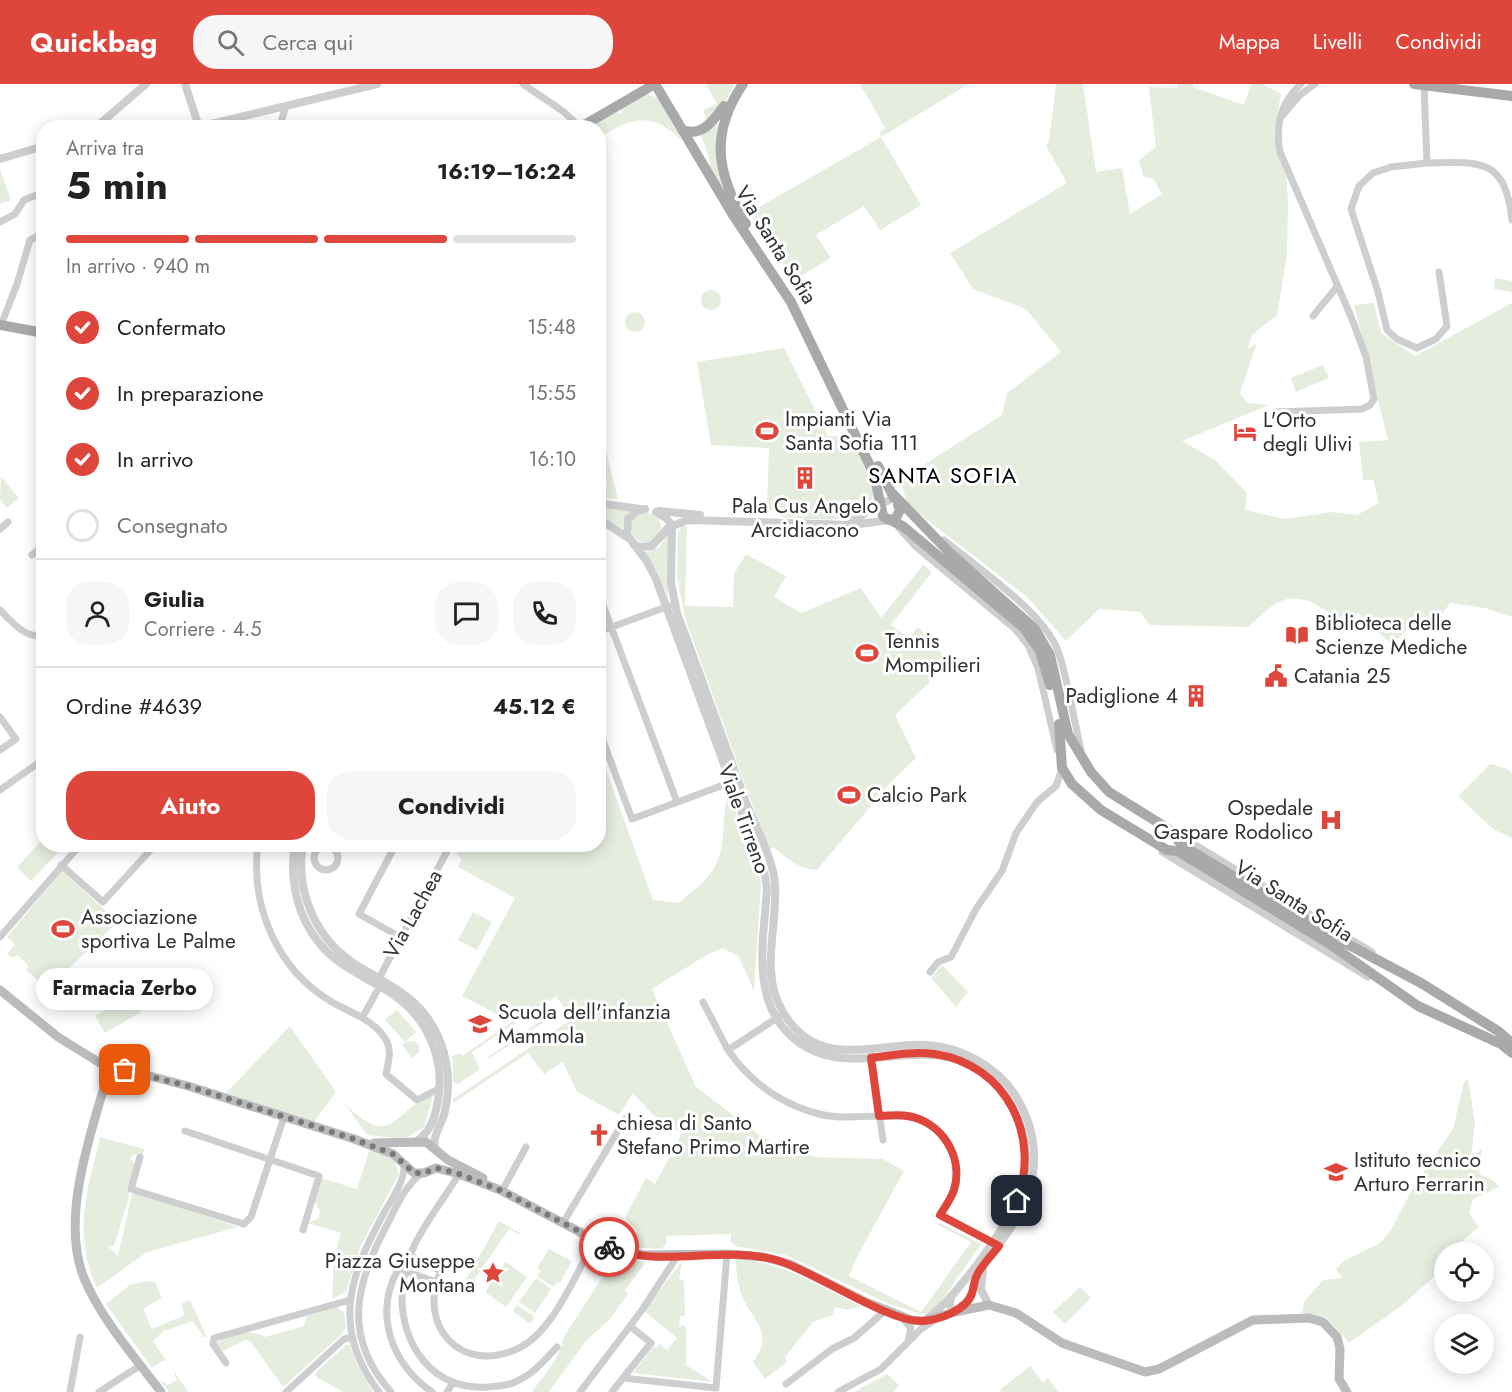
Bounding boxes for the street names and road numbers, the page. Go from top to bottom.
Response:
street label: Via Santa Sofia [728,180,824,310]
street label: Viale Tirreno [710,760,778,878]
street label: Via Santa Sofia [1229,853,1359,949]
street label: Via Lachea [376,864,450,964]

